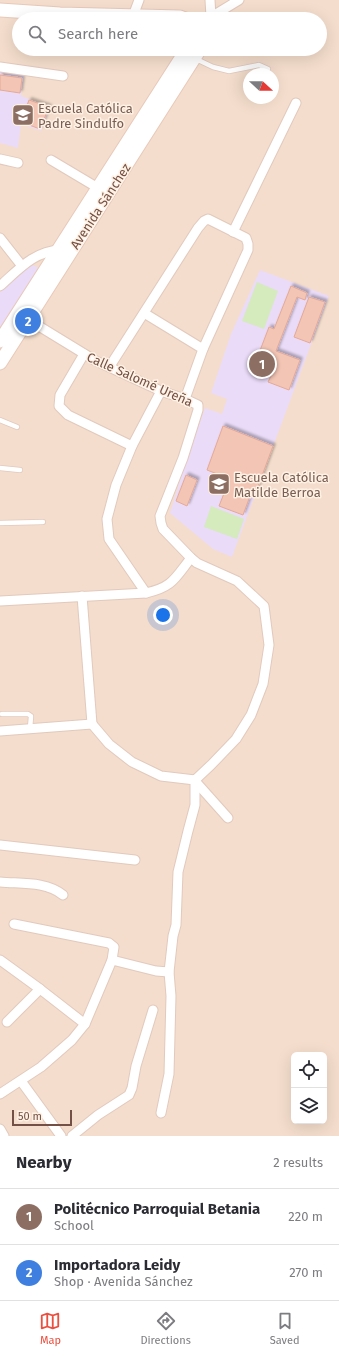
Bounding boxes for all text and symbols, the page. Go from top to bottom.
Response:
search box [12,12,327,56]
icon: search [26,23,48,45]
text: Search here [58,25,138,43]
north arrow [243,68,279,104]
place label: Escuela Católica Padre Sindulfo [38,101,133,131]
school or university icon: Escuela Católica Padre Sindulfo [10,102,36,128]
street label: Avenida Sánchez [67,161,134,252]
pin: 2 [15,306,41,336]
street label: Calle Salomé Ureña [85,349,195,410]
pin: 1 [249,349,275,379]
place label: Escuela Católica Matilde Berroa [234,470,329,500]
school or university icon: Escuela Católica Matilde Berroa [206,471,232,497]
your location [153,605,173,625]
map controls [291,1052,327,1124]
button: locate [291,1052,327,1088]
button: layers [291,1088,327,1124]
scale bar [12,1108,72,1127]
text: 50 m [18,1110,42,1123]
text: Nearby [16,1152,71,1173]
text: 2 results [273,1155,323,1170]
text: Politécnico Parroquial Betania [54,1200,260,1218]
text: 1 [26,1209,32,1224]
text: 220 m [288,1209,323,1224]
text: School [54,1218,94,1233]
text: Importadora Leidy [54,1256,180,1274]
text: 2 [26,1265,32,1280]
text: 270 m [289,1265,323,1280]
text: Shop · Avenida Sánchez [54,1274,193,1289]
tab: Map [39,1310,61,1347]
tab: Directions [140,1310,191,1347]
tab: Saved [270,1310,300,1347]

